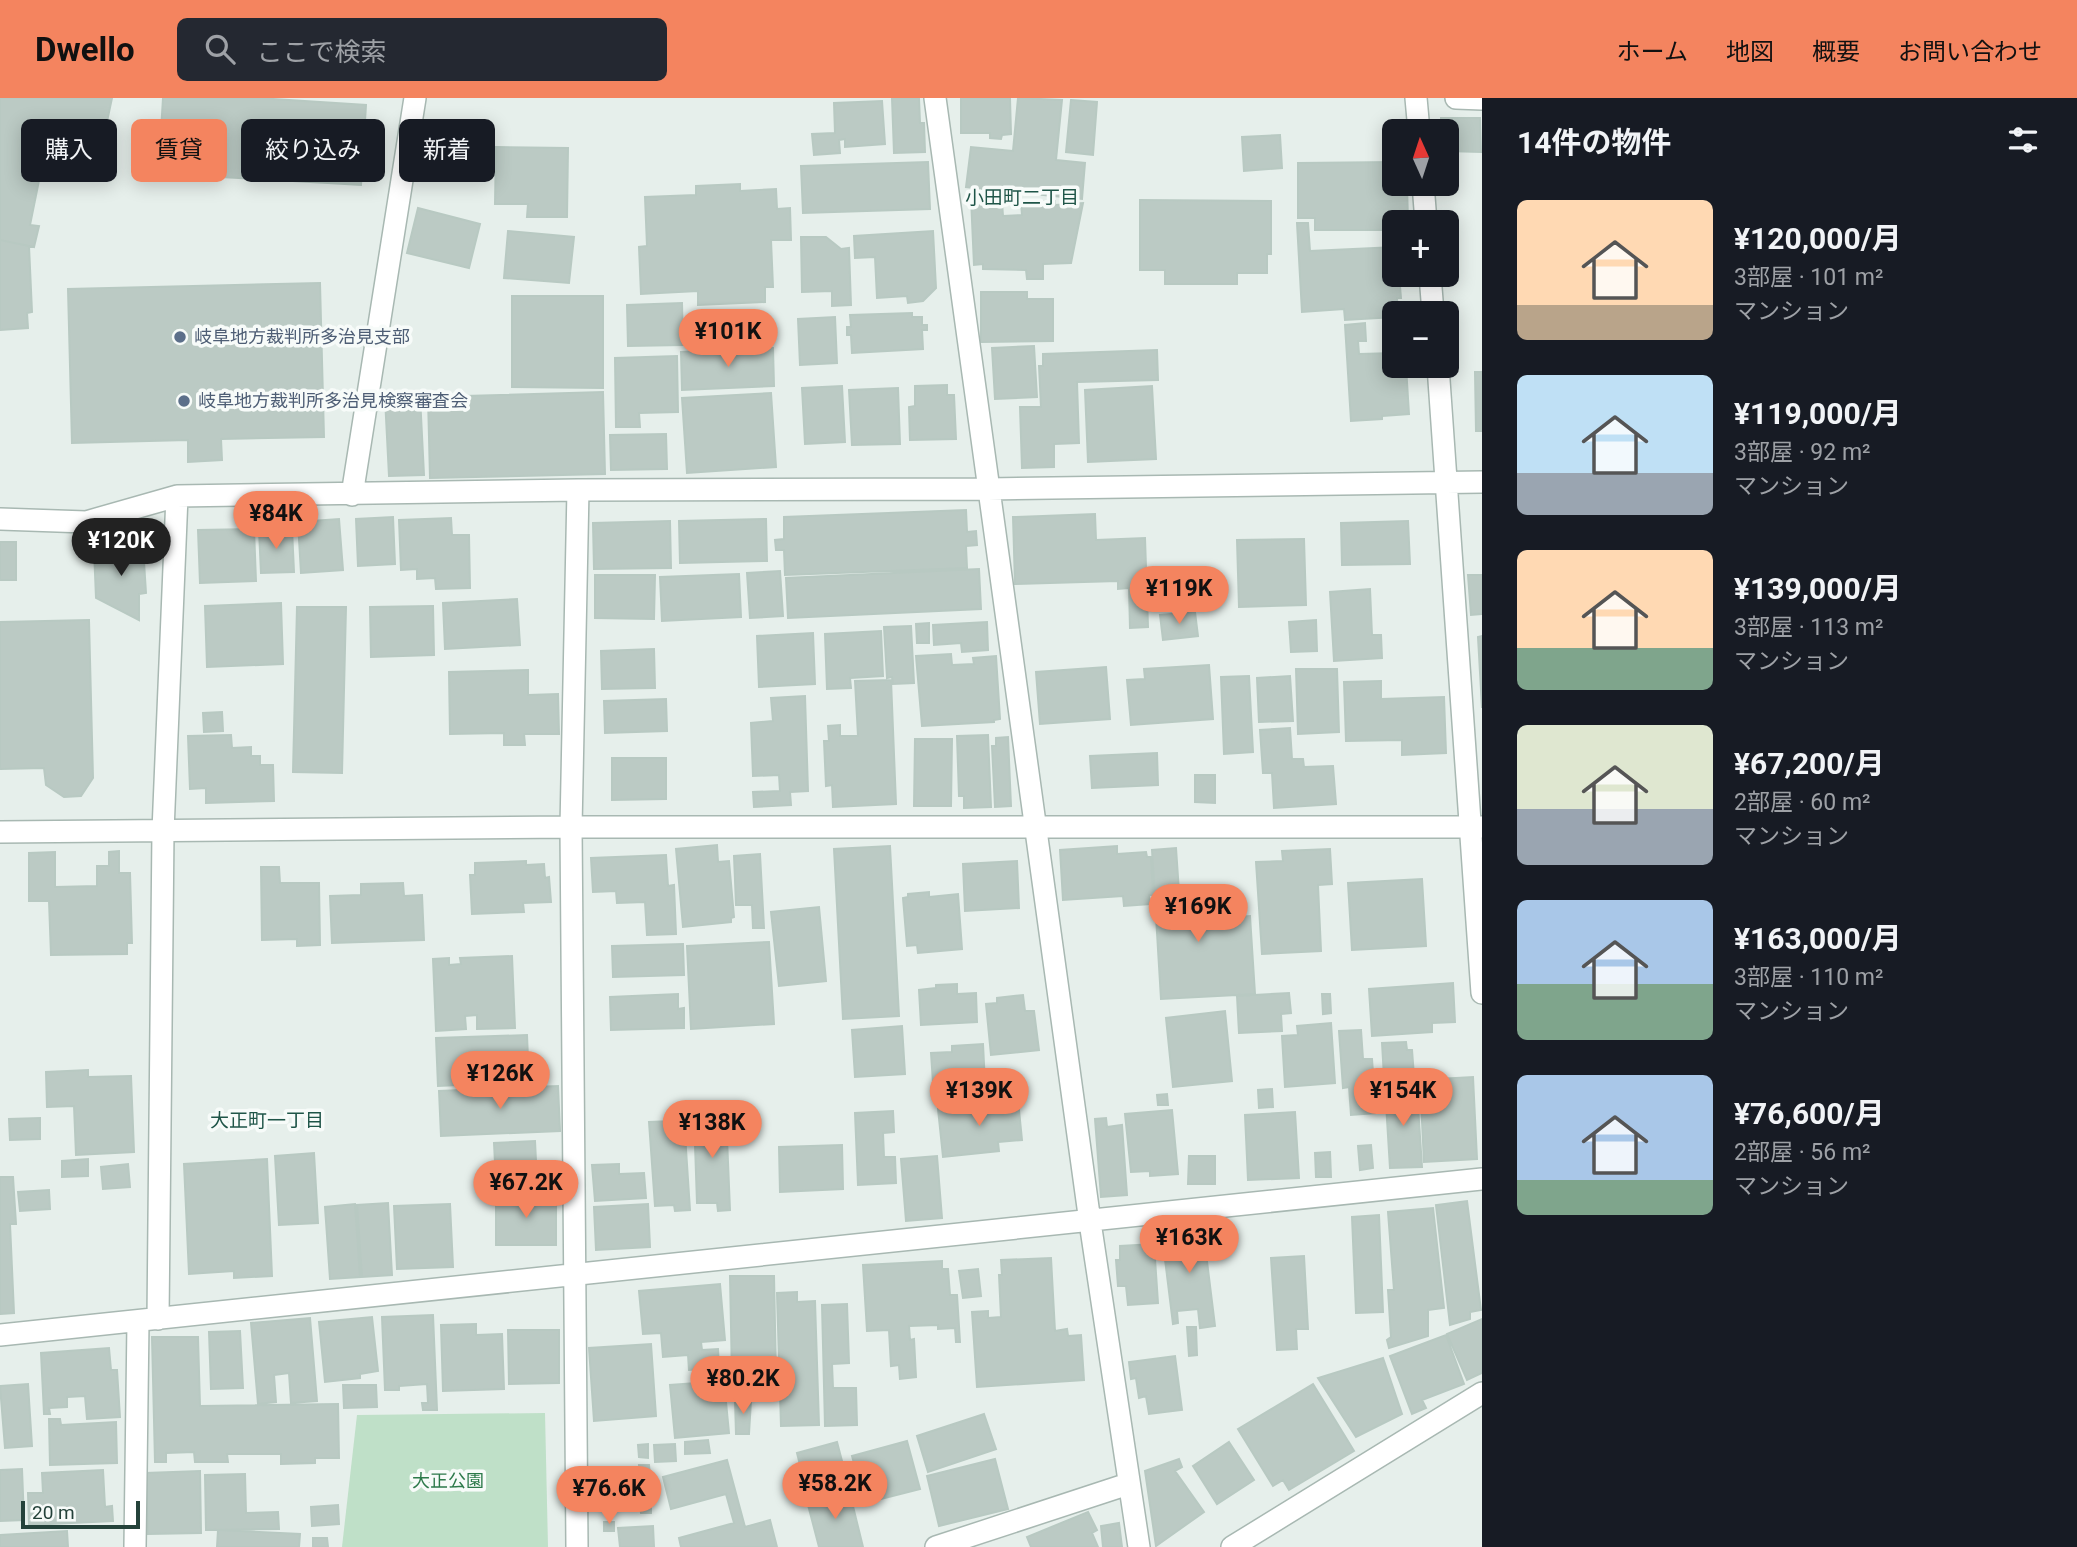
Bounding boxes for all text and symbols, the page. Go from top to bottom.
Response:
search box [177,18,667,81]
text: Dwello [35,30,135,69]
icon: search [201,30,239,68]
text: ここで検索 [257,37,387,67]
text: ホーム [1617,38,1688,66]
text: 地図 [1726,38,1774,66]
text: 概要 [1812,38,1860,66]
text: お問い合わせ [1898,38,2042,66]
chip: 購入 [21,119,117,182]
chip: 賃貸 [131,119,227,182]
chip: 絞り込み [241,119,385,182]
chip: 新着 [399,119,495,182]
north arrow [1382,119,1460,196]
map controls [1382,119,1459,378]
icon: filters [2004,121,2042,159]
text: 14件の物件 [1517,125,1671,160]
district label: 小田町二丁目 [965,186,1079,209]
button: + [1382,210,1459,287]
text: ¥120,000/月 [1734,221,1902,256]
icon: home [1573,228,1657,312]
text: 3部屋 · 101 m² [1734,264,1883,291]
text: マンション [1734,298,1849,325]
button: − [1382,301,1459,378]
pin: ¥101K [679,310,777,369]
text: ¥101K [695,318,761,345]
place label: 岐阜地方裁判所多治見支部 [194,326,410,347]
marker: 岐阜地方裁判所多治見支部 [172,329,188,345]
place label: 岐阜地方裁判所多治見検察審査会 [198,390,468,411]
marker: 岐阜地方裁判所多治見検察審査会 [176,393,192,409]
text: ¥119,000/月 [1734,396,1902,431]
icon: home [1573,403,1657,487]
text: 3部屋 · 92 m² [1734,439,1871,466]
text: マンション [1734,473,1849,500]
pin: ¥84K [235,491,317,551]
text: ¥84K [249,500,303,527]
pin: ¥120K [72,518,170,578]
text: ¥120K [88,527,154,554]
pin: ¥119K [1130,566,1228,626]
text: ¥139,000/月 [1734,571,1902,606]
text: ¥119K [1146,575,1212,602]
icon: home [1573,578,1657,662]
text: 3部屋 · 113 m² [1734,614,1883,641]
text: マンション [1734,648,1849,675]
text: ¥67,200/月 [1734,746,1885,781]
icon: home [1573,753,1657,837]
text: 2部屋 · 60 m² [1734,789,1871,816]
text: マンション [1734,823,1849,850]
pin: ¥169K [1149,884,1247,944]
text: ¥169K [1165,893,1231,920]
text: ¥163,000/月 [1734,921,1902,956]
icon: home [1573,928,1657,1012]
text: 3部屋 · 110 m² [1734,964,1883,991]
text: マンション [1734,998,1849,1025]
pin: ¥126K [451,1052,549,1111]
text: ¥126K [467,1060,533,1087]
pin: ¥139K [930,1068,1028,1128]
pin: ¥154K [1354,1068,1452,1128]
text: ¥139K [946,1077,1012,1104]
text: ¥154K [1370,1077,1436,1104]
text: ¥76,600/月 [1734,1096,1885,1131]
pin: ¥138K [663,1100,761,1160]
icon: home [1573,1103,1657,1187]
district label: 大正町一丁目 [210,1109,324,1132]
text: ¥138K [679,1109,745,1136]
text: 2部屋 · 56 m² [1734,1139,1871,1166]
pin: ¥67.2K [469,1160,583,1220]
text: ¥67.2K [489,1169,563,1196]
text: マンション [1734,1173,1849,1200]
pin: ¥163K [1140,1216,1238,1275]
text: ¥163K [1156,1224,1222,1251]
pin: ¥80.2K [686,1356,800,1416]
text: ¥80.2K [706,1365,780,1392]
pin: ¥58.2K [778,1462,892,1521]
pin: ¥76.6K [552,1466,666,1526]
park label: 大正公園 [412,1470,484,1491]
text: ¥58.2K [798,1470,872,1497]
text: ¥76.6K [572,1475,646,1502]
scale bar [21,1498,140,1530]
text: 20 m [32,1501,75,1524]

